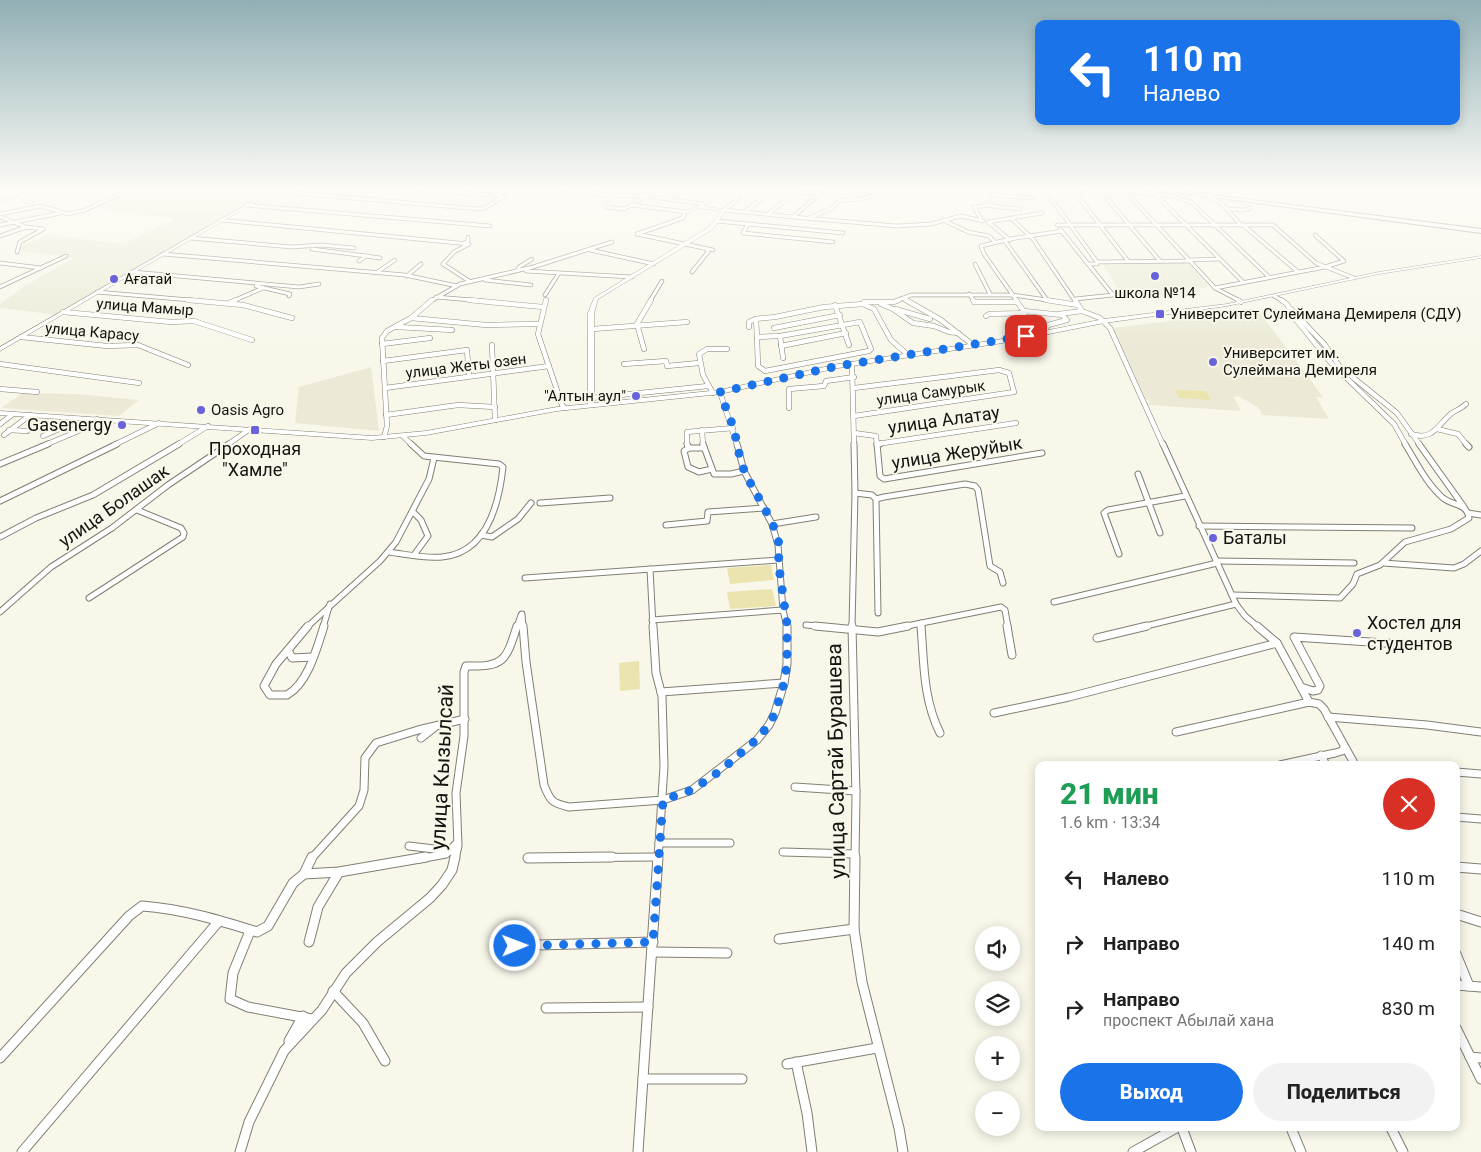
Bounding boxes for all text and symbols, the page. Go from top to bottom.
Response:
text: 110 m [1143,39,1242,80]
icon: left [1060,40,1125,105]
text: Налево [1143,81,1220,106]
place label: Ағатай [124,270,172,288]
marker: школа №14 [1149,270,1161,282]
marker: Ағатай [108,273,120,285]
place label: школа №14 [1114,284,1196,302]
street label: улица Мамыр [96,295,194,319]
place label: Университет Сулеймана Демиреля (СДУ) [1170,305,1461,323]
marker: Университет Сулеймана Демиреля (СДУ) [1154,308,1166,320]
pin [1005,315,1047,357]
street label: улица Карасу [44,319,140,345]
icon: arrive [1012,322,1040,350]
place label: Университет им. Сулеймана Демиреля [1223,344,1377,379]
street label: улица Жеты озен [405,350,527,382]
marker: Университет им. Сулеймана Демиреля [1207,356,1219,368]
street label: улица Самурык [876,376,986,410]
place label: "Алтын аул" [544,387,626,405]
marker: "Алтын аул" [630,390,642,402]
place label: Oasis Agro [211,401,284,419]
street label: улица Алатау [887,401,1002,438]
marker: Oasis Agro [195,404,207,416]
place label: Gasenergy [27,414,112,435]
marker: Gasenergy [116,419,128,431]
marker: Проходная "Хамле" [249,424,261,436]
street label: улица Жеруйык [890,432,1024,473]
place label: Проходная "Хамле" [209,438,301,480]
street label: улица Болашак [55,460,173,551]
place label: Баталы [1223,527,1287,548]
marker: Баталы [1207,532,1219,544]
place label: Хостел для студентов [1367,612,1461,654]
marker: Хостел для студентов [1351,627,1363,639]
street label: улица Сартай Бурашева [822,643,850,879]
street label: улица Кызылсай [426,683,458,851]
text: 21 мин [1060,776,1159,811]
button: close [1383,778,1435,830]
text: 1.6 km · 13:34 [1060,813,1160,832]
icon: left [1060,865,1088,893]
text: Налево [1103,867,1169,890]
text: 110 m [1382,867,1435,890]
position arrow [488,919,540,971]
map controls [975,926,1020,1136]
button: sound [975,926,1020,971]
icon: right [1060,930,1088,958]
text: Направо [1103,932,1180,955]
text: 140 m [1382,932,1435,955]
button: layers [975,981,1020,1026]
text: Направо [1103,988,1180,1011]
icon: right [1060,995,1088,1023]
text: 830 m [1382,997,1435,1020]
text: проспект Абылай хана [1103,1011,1274,1030]
button: + [975,1036,1020,1081]
button: Выход [1060,1063,1243,1121]
button: Поделиться [1253,1063,1435,1121]
button: − [975,1091,1020,1136]

